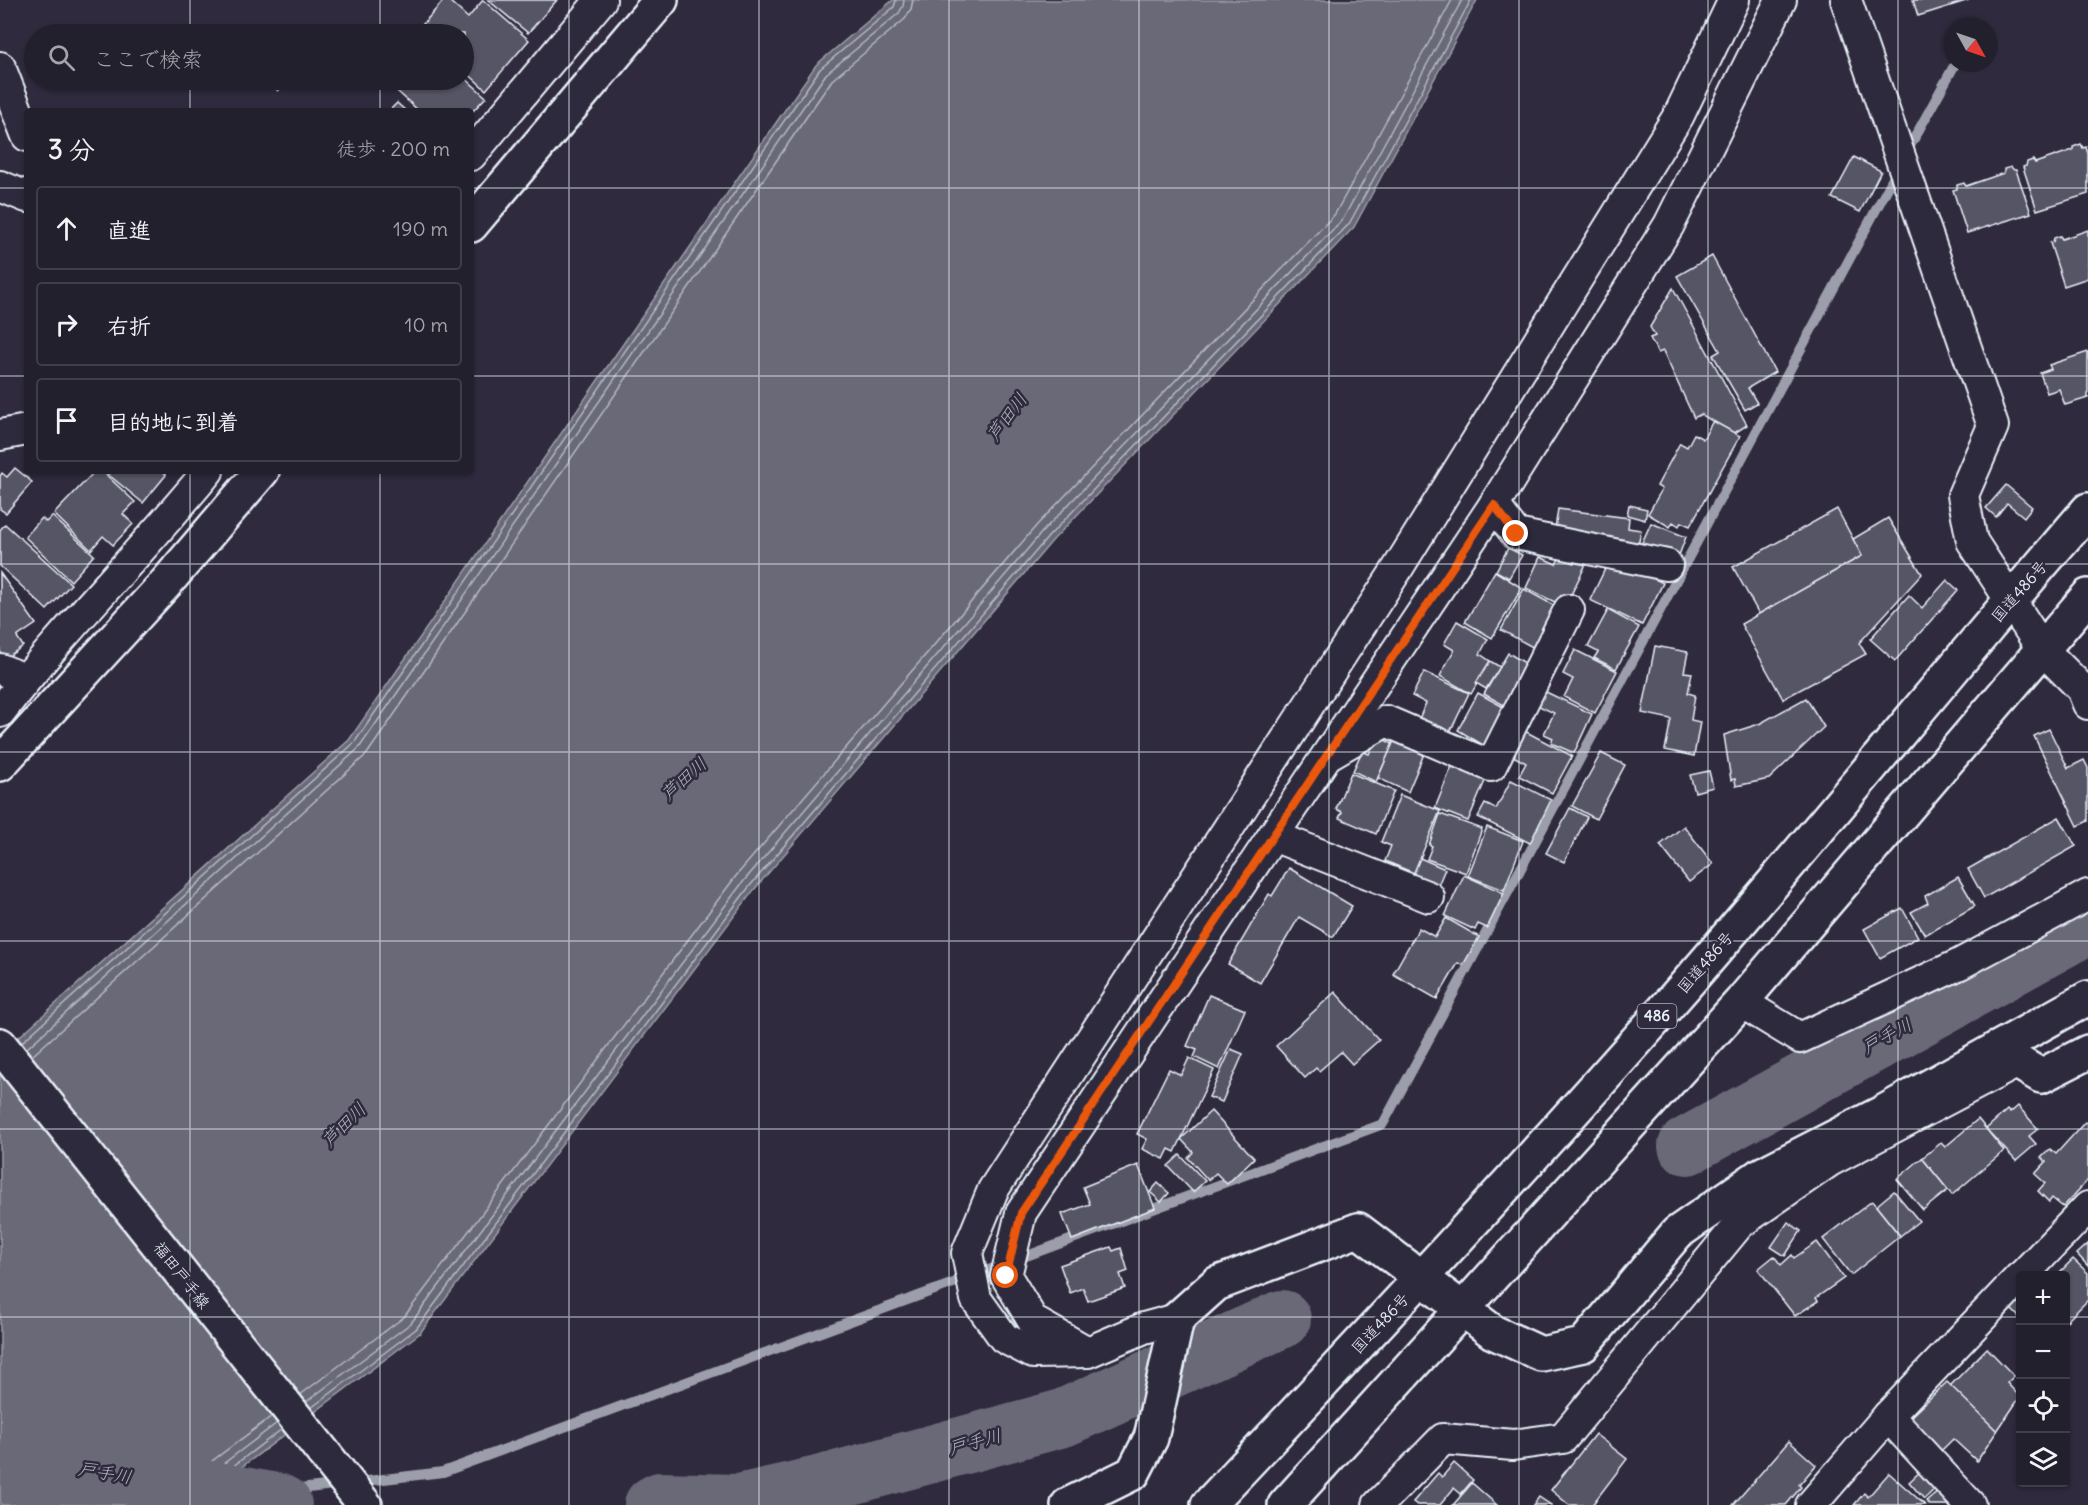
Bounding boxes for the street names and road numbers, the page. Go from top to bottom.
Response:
street label: 国道486号 [1987,556,2051,626]
street label: 国道486号 [1673,927,1737,997]
road number: 486 [1638,1004,1676,1028]
street label: 福田戸手線 [149,1237,215,1313]
street label: 国道486号 [1347,1288,1413,1358]

